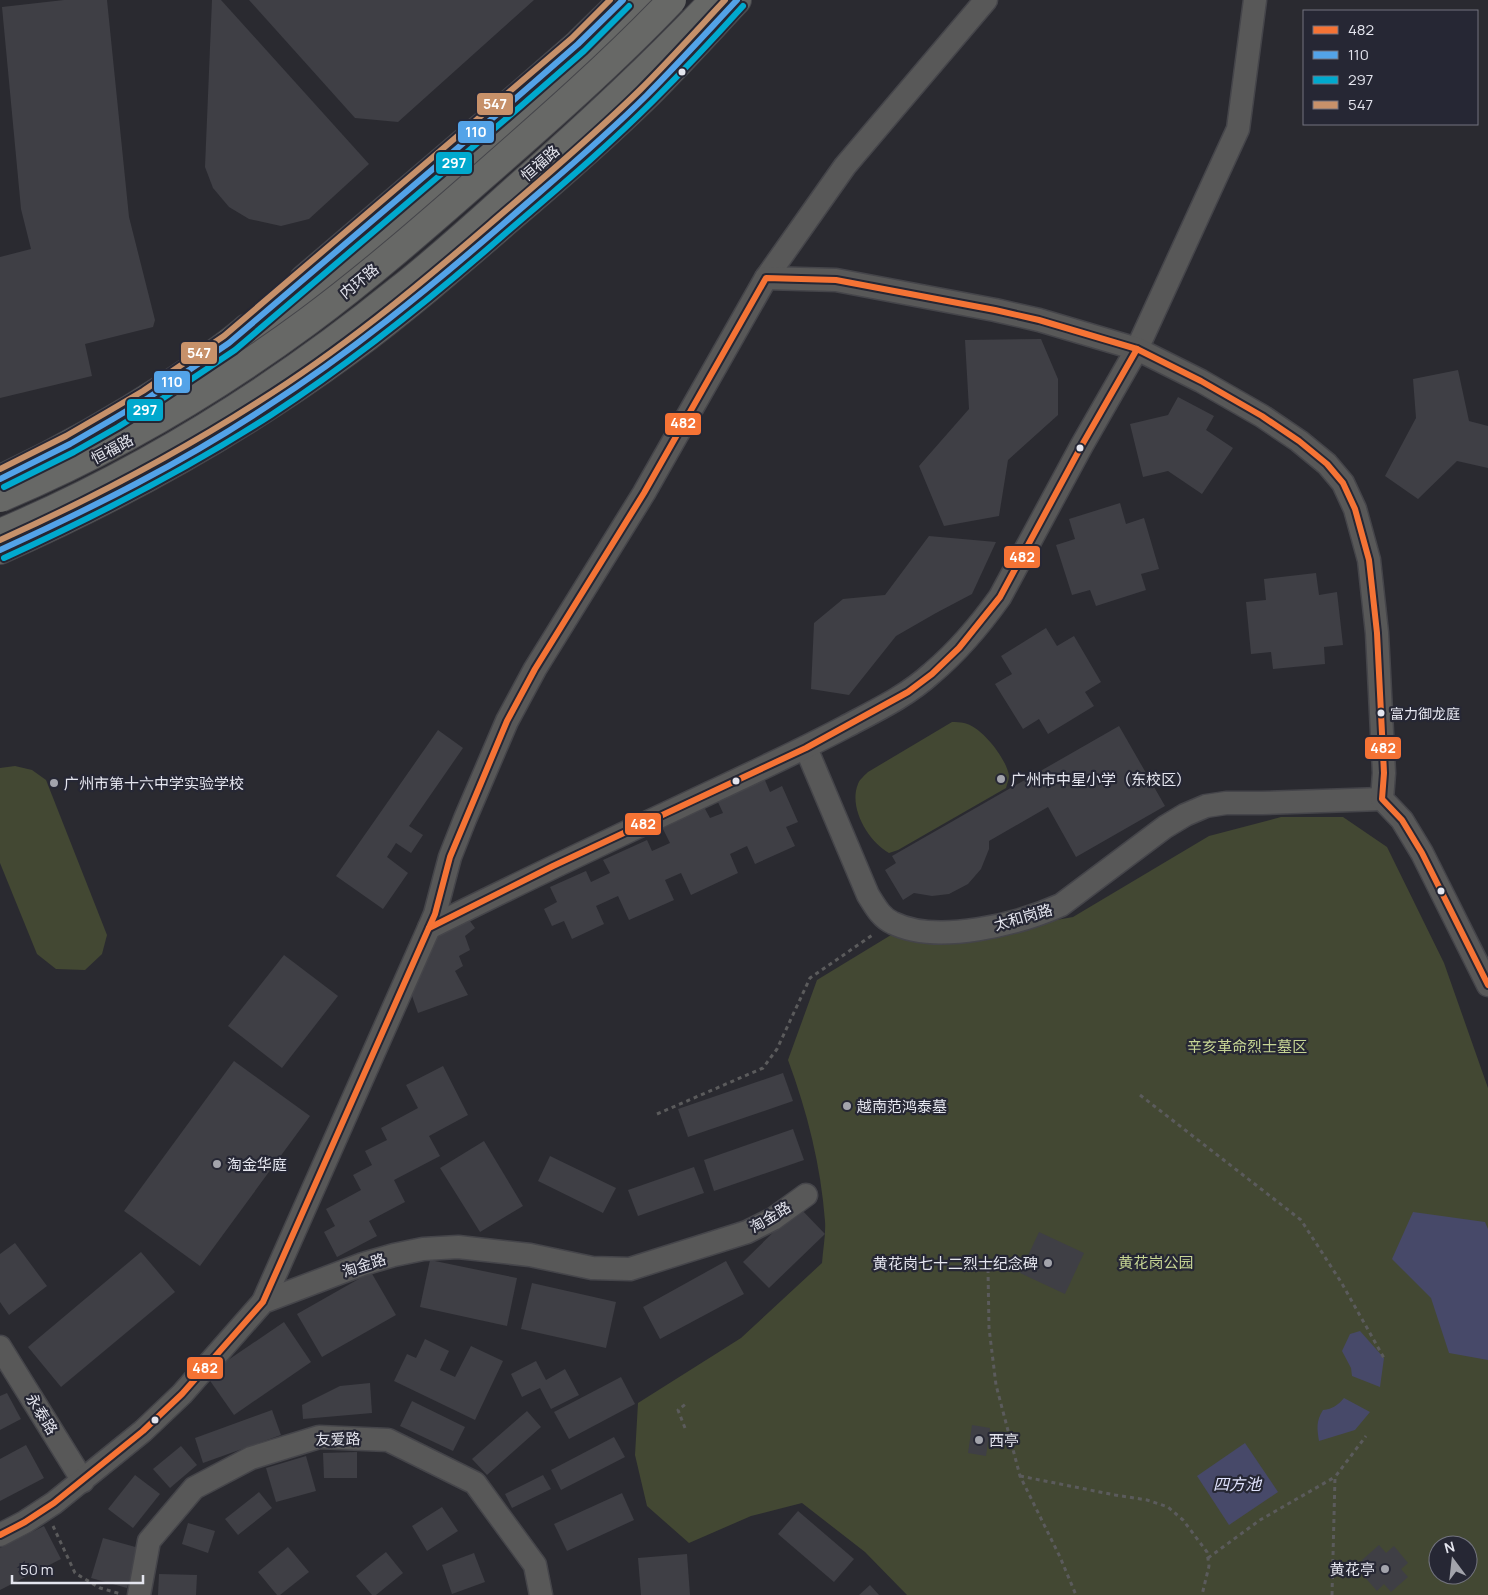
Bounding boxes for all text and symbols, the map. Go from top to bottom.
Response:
legend [1303,10,1478,125]
text: 482 [1348,19,1374,40]
text: 110 [1348,44,1369,65]
unlabelled marker [677,67,687,77]
text: 297 [1348,69,1373,90]
line badge: 547 [476,92,514,116]
text: 547 [483,94,507,113]
text: 547 [1348,94,1373,115]
line badge: 110 [457,120,495,144]
text: 110 [465,122,487,141]
street label: 恒福路 [516,140,564,186]
line badge: 297 [435,151,473,175]
text: 297 [442,153,466,172]
street label: 内环路 [335,259,383,303]
line badge: 547 [180,341,218,365]
text: 547 [187,343,211,362]
line badge: 110 [153,370,191,394]
text: 110 [161,372,183,391]
line badge: 297 [126,398,164,422]
text: 297 [133,400,157,419]
line badge: 482 [664,412,702,436]
text: 482 [670,413,696,432]
street label: 恒福路 [87,429,137,469]
unlabelled marker [1075,443,1085,453]
line badge: 482 [1003,545,1041,569]
text: 482 [1009,547,1035,566]
place label: 富力御龙庭 [1390,704,1460,723]
marker: 富力御龙庭 [1376,708,1386,718]
line badge: 482 [1364,736,1402,760]
text: 482 [1370,738,1396,757]
place label: 广州市中星小学（东校区） [1011,769,1191,790]
place label: 广州市第十六中学实验学校 [64,773,244,794]
marker: 广州市中星小学（东校区） [995,773,1007,785]
unlabelled marker [731,776,741,786]
marker: 广州市第十六中学实验学校 [48,777,60,789]
line badge: 482 [624,812,662,836]
text: 482 [630,814,656,833]
unlabelled marker [1436,886,1446,896]
street label: 太和岗路 [991,899,1055,935]
park label: 辛亥革命烈士墓区 [1187,1036,1307,1057]
place label: 越南范鸿泰墓 [857,1096,947,1117]
marker: 越南范鸿泰墓 [841,1100,853,1112]
place label: 淘金华庭 [227,1154,287,1175]
marker: 淘金华庭 [211,1158,223,1170]
street label: 淘金路 [745,1196,795,1238]
street label: 淘金路 [339,1248,389,1282]
park label: 黄花岗公园 [1118,1252,1194,1273]
place label: 黄花岗七十二烈士纪念碑 [873,1253,1038,1274]
marker: 黄花岗七十二烈士纪念碑 [1042,1257,1054,1269]
line badge: 482 [186,1356,224,1380]
text: 482 [192,1358,218,1377]
street label: 永泰路 [21,1389,63,1439]
unlabelled marker [150,1415,160,1425]
street label: 友爱路 [315,1428,361,1450]
place label: 西亭 [989,1430,1019,1451]
marker: 西亭 [973,1434,985,1446]
water label: 四方池 [1213,1473,1263,1495]
north arrow [1428,1535,1478,1585]
text: N [1442,1536,1457,1557]
scale bar [12,1552,144,1584]
text: 50 m [20,1559,54,1580]
place label: 黄花亭 [1330,1559,1375,1580]
marker: 黄花亭 [1379,1563,1391,1575]

